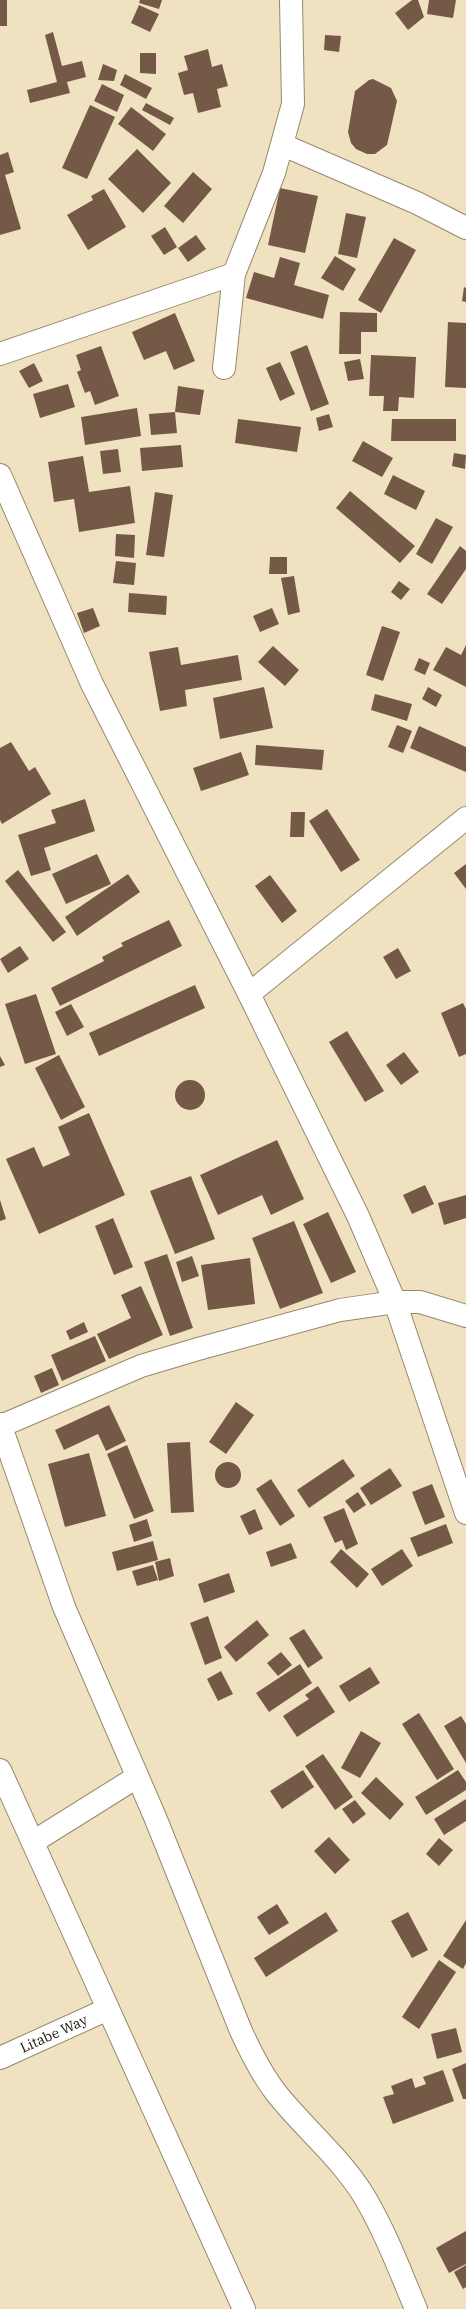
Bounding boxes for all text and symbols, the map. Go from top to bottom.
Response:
street label: Litabe Way [17,2010,91,2057]

